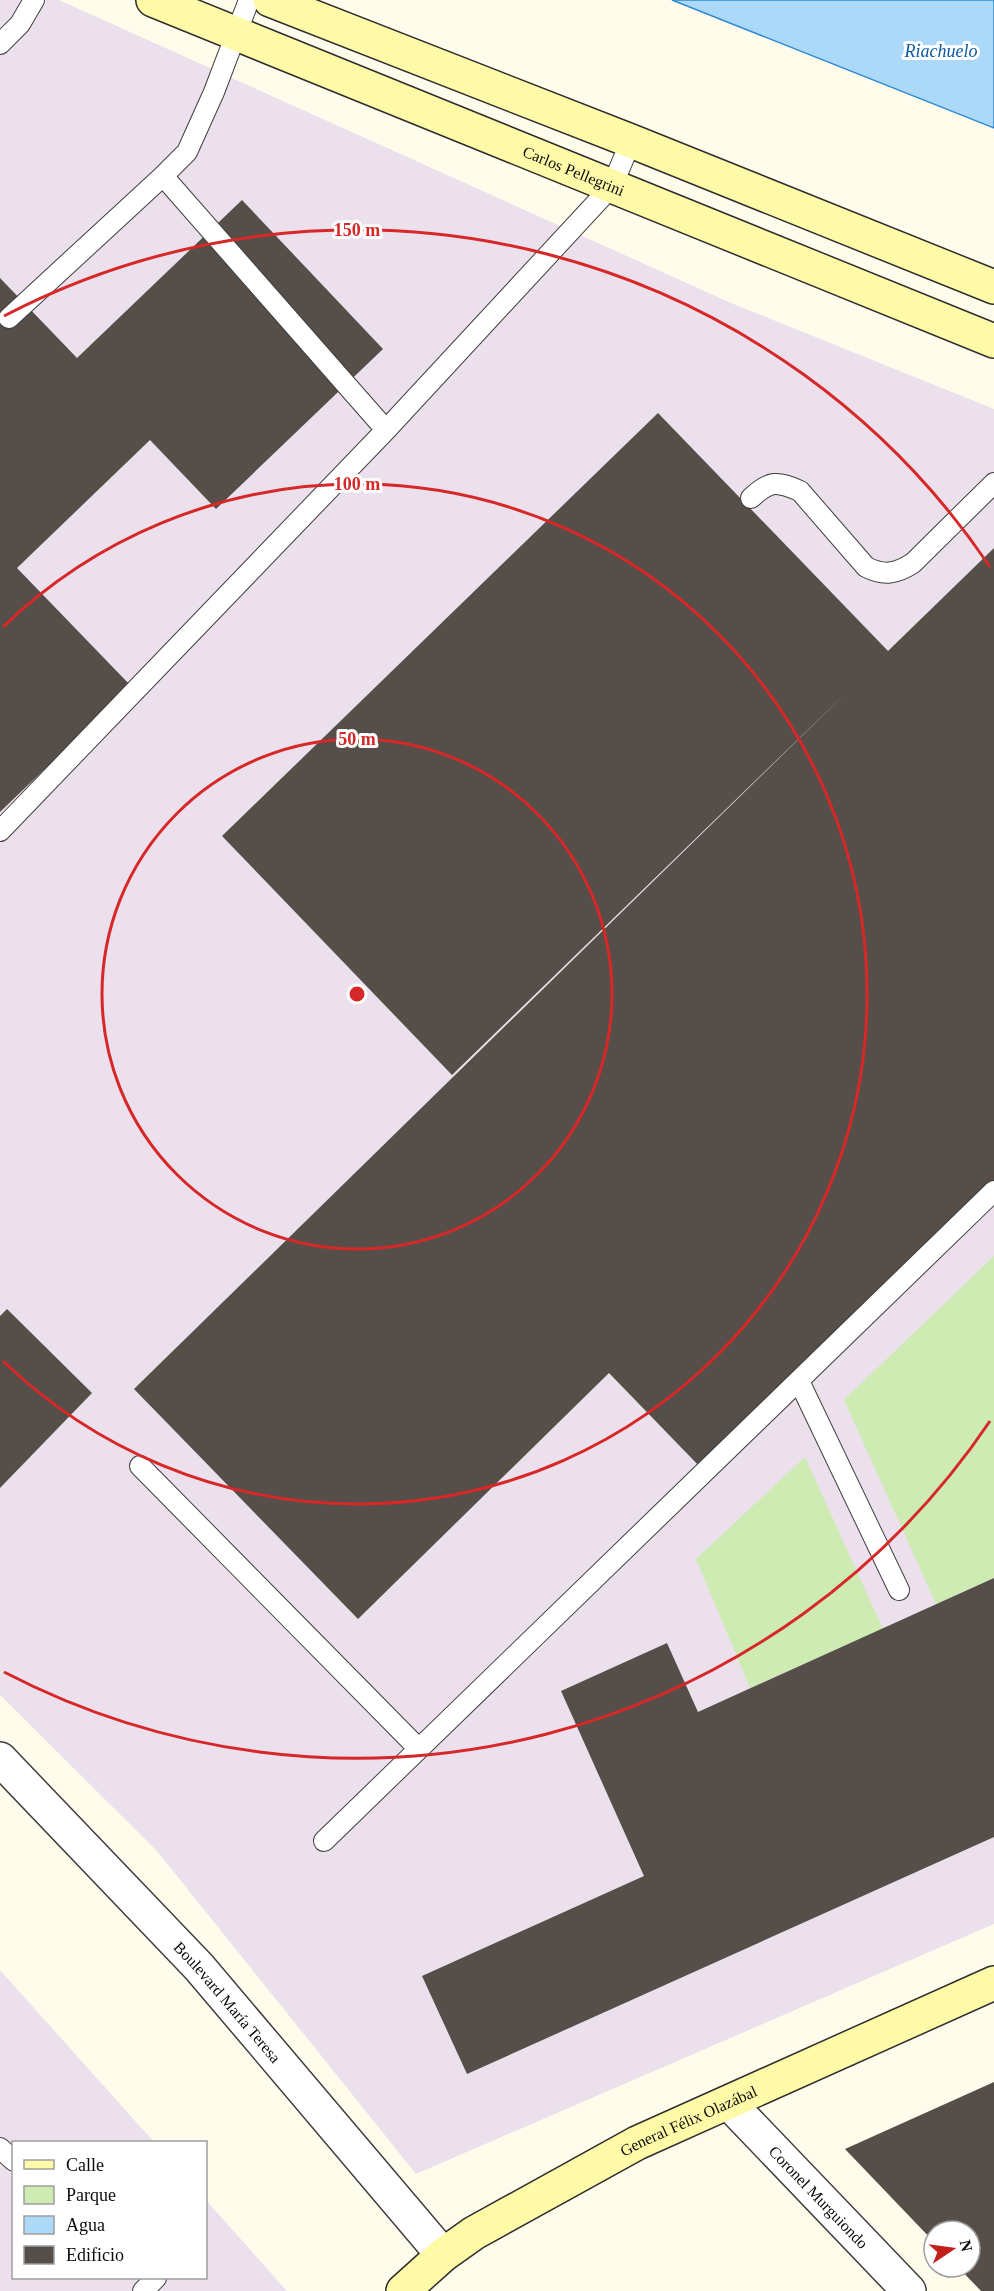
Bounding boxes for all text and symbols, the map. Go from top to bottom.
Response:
water label: Riachuelo [904,41,977,61]
street label: Carlos Pellegrini [520,142,628,199]
text: 150 m [334,220,380,240]
text: 100 m [334,474,380,494]
text: 50 m [338,729,376,749]
centre of rings [347,984,367,1004]
street label: Boulevard María Teresa [171,1938,284,2066]
street label: General Félix Olazábal [617,2082,760,2159]
legend [12,2141,207,2279]
street label: Coronel Murguiondo [766,2142,872,2252]
text: Calle [66,2155,104,2175]
text: Parque [66,2185,116,2205]
text: Agua [66,2215,105,2235]
north arrow [922,2219,982,2279]
text: N [957,2238,976,2254]
text: Edificio [66,2245,124,2265]

